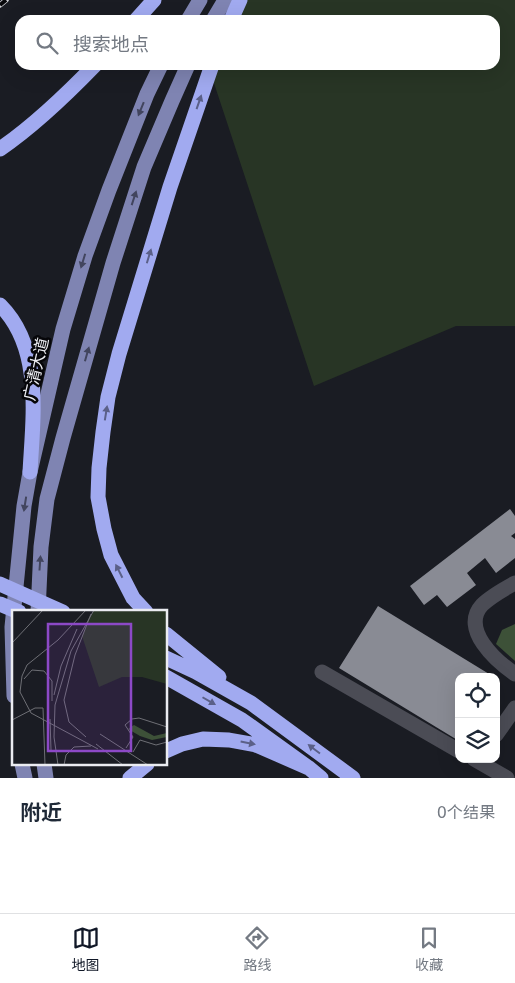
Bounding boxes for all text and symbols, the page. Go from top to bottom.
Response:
search box [15,15,500,70]
icon: search [33,29,61,57]
text: 搜索地点 [73,33,149,55]
one-way arrow [196,94,203,109]
one-way arrow [137,102,145,117]
one-way arrow [131,191,138,206]
one-way arrow [146,249,153,264]
one-way arrow [79,254,87,269]
street label: 广清大道 [20,336,52,402]
one-way arrow [83,346,91,361]
one-way arrow [102,404,110,420]
one-way arrow [20,496,28,512]
one-way arrow [36,555,44,571]
one-way arrow [115,564,123,578]
inset map [12,610,168,766]
map controls [455,673,500,763]
button: locate [455,673,500,718]
one-way arrow [201,697,216,705]
button: layers [455,718,500,763]
one-way arrow [240,740,256,748]
one-way arrow [307,744,321,754]
text: 附近 [20,801,62,825]
text: 0个结果 [437,803,495,822]
tab: 地图 [72,924,100,974]
tab: 路线 [243,924,271,974]
tab: 收藏 [415,924,443,974]

